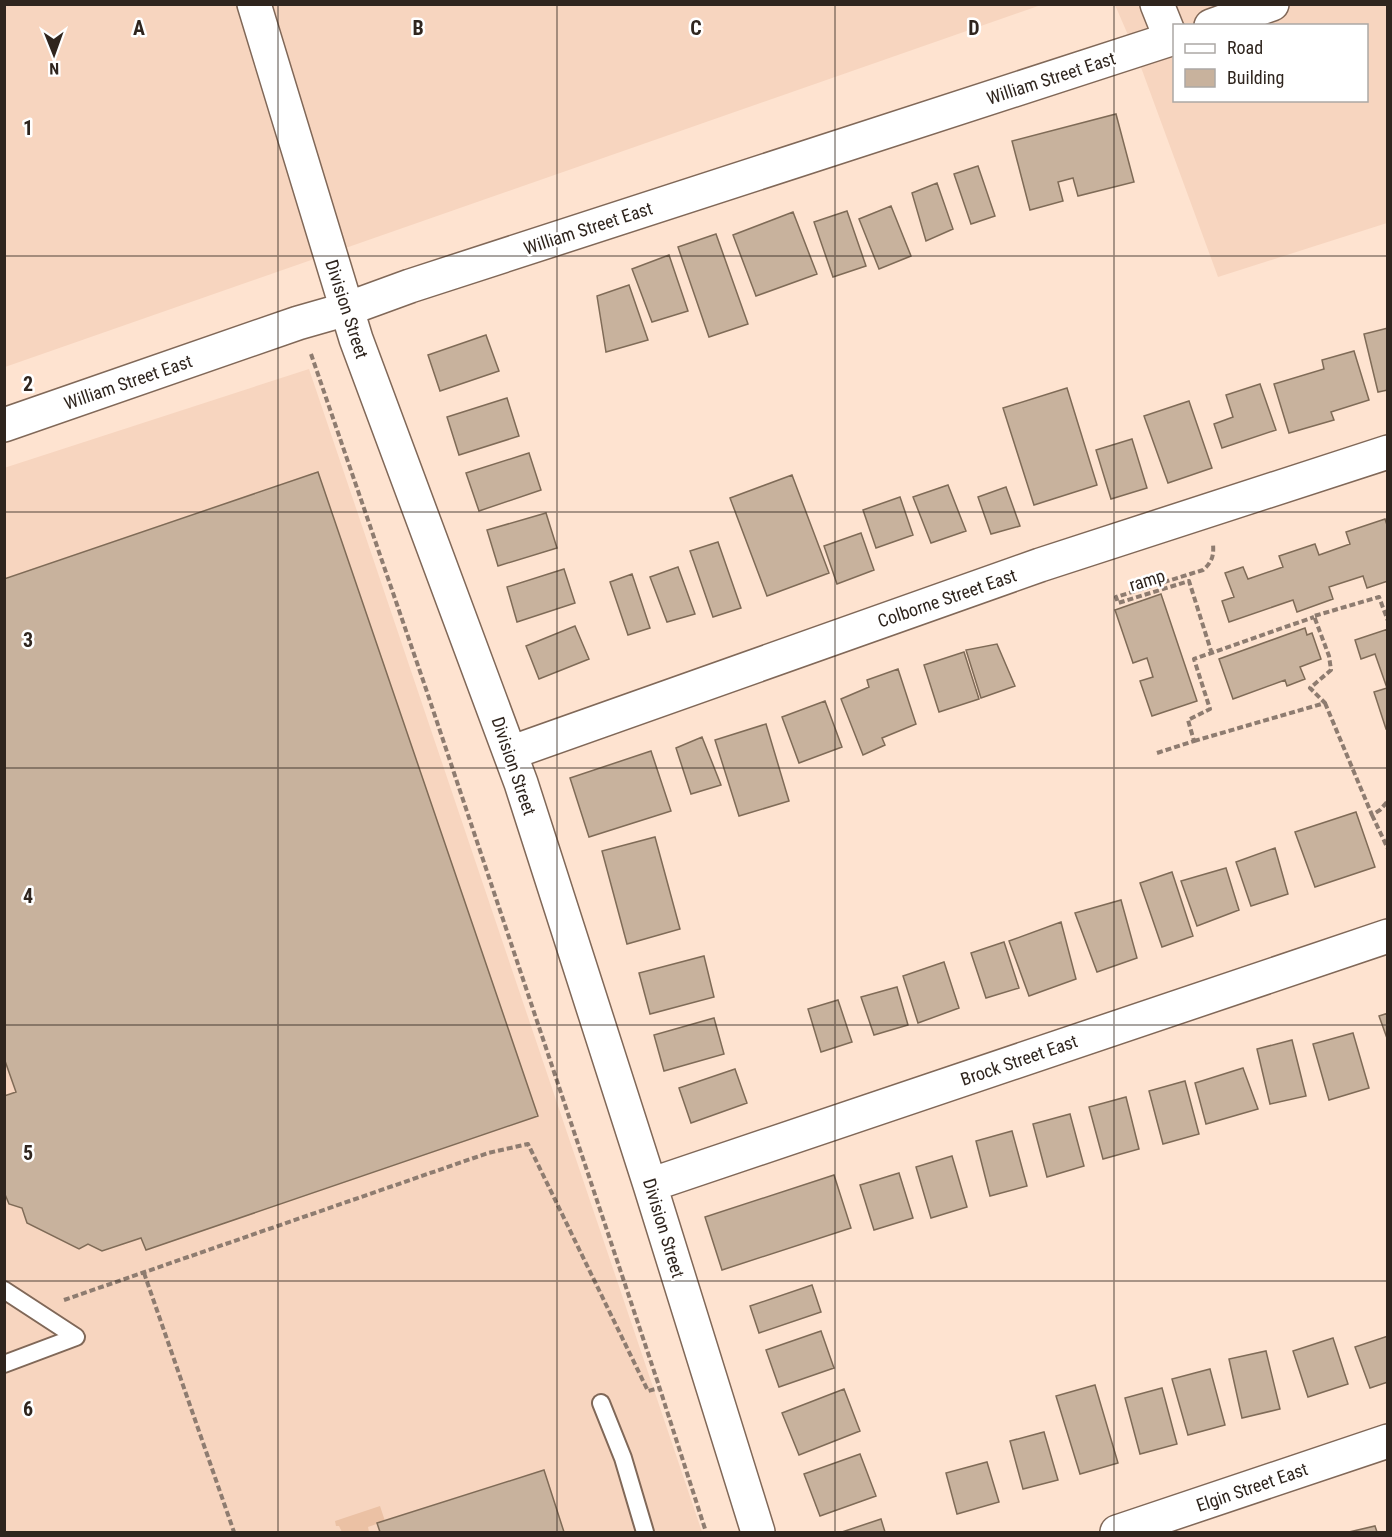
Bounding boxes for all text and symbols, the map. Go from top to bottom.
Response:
text: A [133,16,145,40]
text: B [412,16,424,40]
text: C [690,16,702,40]
text: D [968,16,980,40]
north arrow [24,24,84,84]
legend [1173,24,1368,102]
text: Road [1227,37,1263,58]
street label: William Street East [984,47,1118,109]
text: N [49,59,59,78]
text: Building [1227,67,1284,88]
text: 1 [23,116,33,140]
street label: William Street East [521,197,655,259]
street label: Division Street [321,257,373,361]
street label: William Street East [61,350,195,414]
text: 2 [23,372,33,396]
street label: Colborne Street East [875,564,1019,632]
street label: ramp [1127,565,1167,595]
text: 3 [23,628,33,652]
street label: Division Street [487,714,541,818]
text: 4 [23,884,33,908]
street label: Brock Street East [958,1030,1080,1090]
text: 5 [23,1141,33,1165]
street label: Division Street [639,1176,689,1280]
text: 6 [23,1397,33,1421]
street label: Elgin Street East [1194,1458,1310,1516]

